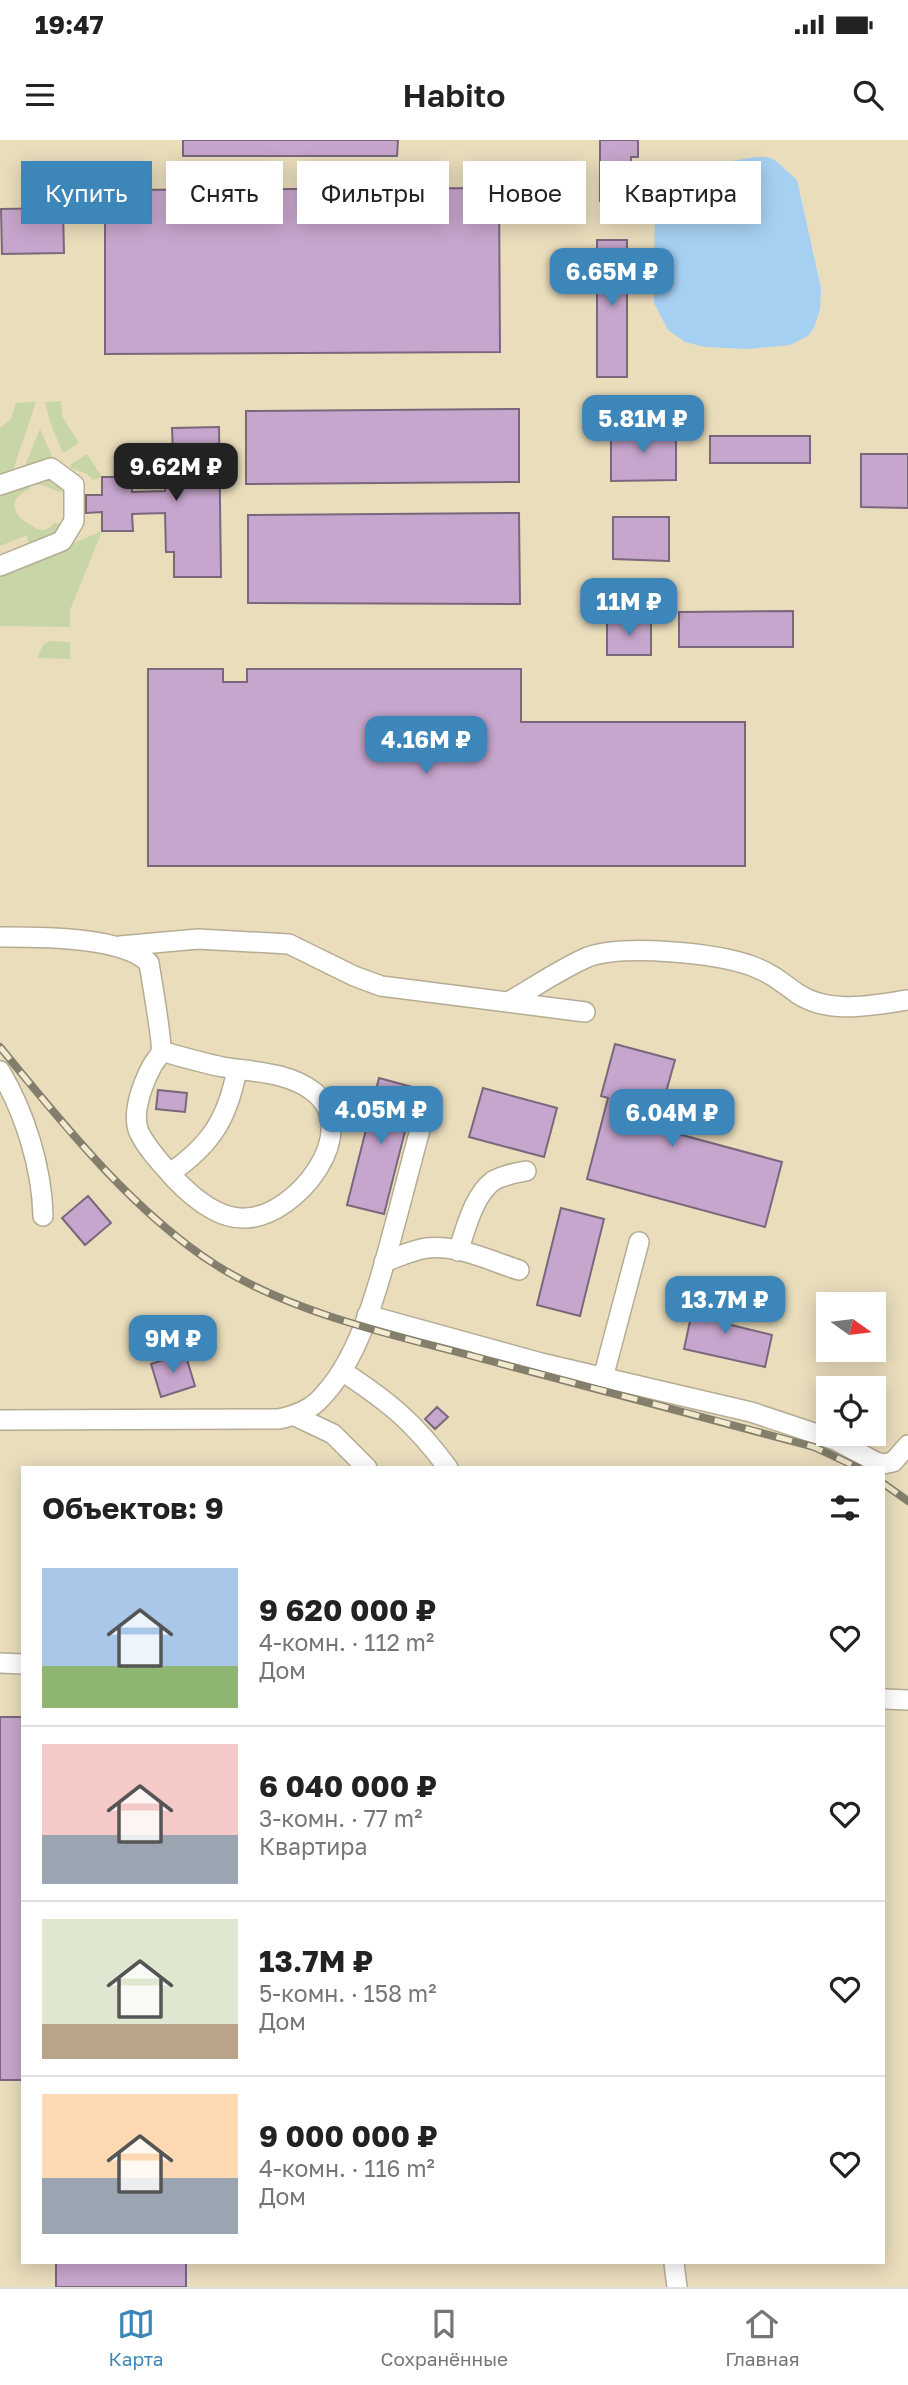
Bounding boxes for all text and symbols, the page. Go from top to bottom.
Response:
text: 19:47 [35,9,104,40]
icon: menu [21,76,59,114]
text: Habito [403,76,505,114]
icon: search [849,76,887,114]
chip: Купить [21,161,152,224]
chip: Снять [166,161,283,224]
chip: Фильтры [297,161,449,224]
chip: Новое [463,161,586,224]
chip: Квартира [600,161,761,224]
pin: 6.65M ₽ [547,248,677,308]
text: 6.65M ₽ [566,257,658,285]
pin: 5.81M ₽ [578,396,708,455]
text: 5.81M ₽ [598,404,688,432]
pin: 9.62M ₽ [111,444,241,503]
text: 9.62M ₽ [130,452,222,480]
pin: 11M ₽ [580,578,678,638]
text: 11M ₽ [596,587,662,615]
pin: 4.16M ₽ [361,716,491,776]
text: 4.16M ₽ [381,725,471,753]
pin: 4.05M ₽ [316,1086,446,1146]
pin: 6.04M ₽ [607,1090,737,1149]
text: 4.05M ₽ [335,1095,427,1123]
text: 6.04M ₽ [625,1098,719,1126]
pin: 13.7M ₽ [660,1276,790,1336]
text: 13.7M ₽ [681,1285,769,1313]
north arrow [816,1292,886,1362]
map controls [816,1292,886,1446]
pin: 9M ₽ [132,1316,214,1375]
text: 9M ₽ [145,1324,201,1352]
button: locate [816,1376,886,1446]
icon: filters [826,1489,864,1527]
text: Объектов: 9 [42,1490,224,1526]
text: 9 620 000 ₽ [259,1592,436,1628]
icon: home [98,1596,182,1680]
icon: heart [826,1619,864,1657]
text: 4-комн. · 112 m² [259,1628,434,1656]
text: Дом [259,1656,306,1684]
text: 6 040 000 ₽ [259,1768,437,1804]
icon: home [98,1772,182,1856]
icon: heart [826,1795,864,1833]
text: 3-комн. · 77 m² [259,1804,422,1832]
text: Квартира [259,1832,367,1860]
text: 13.7M ₽ [259,1943,373,1979]
icon: home [98,1947,182,2031]
icon: heart [826,1970,864,2008]
text: 5-комн. · 158 m² [259,1979,436,2007]
text: Дом [259,2007,306,2035]
text: 9 000 000 ₽ [259,2118,438,2154]
icon: home [98,2122,182,2206]
icon: heart [826,2145,864,2183]
text: 4-комн. · 116 m² [259,2154,435,2182]
text: Дом [259,2182,306,2210]
tab: Карта [109,2305,164,2370]
tab: Сохранённые [381,2305,508,2370]
tab: Главная [725,2305,799,2370]

